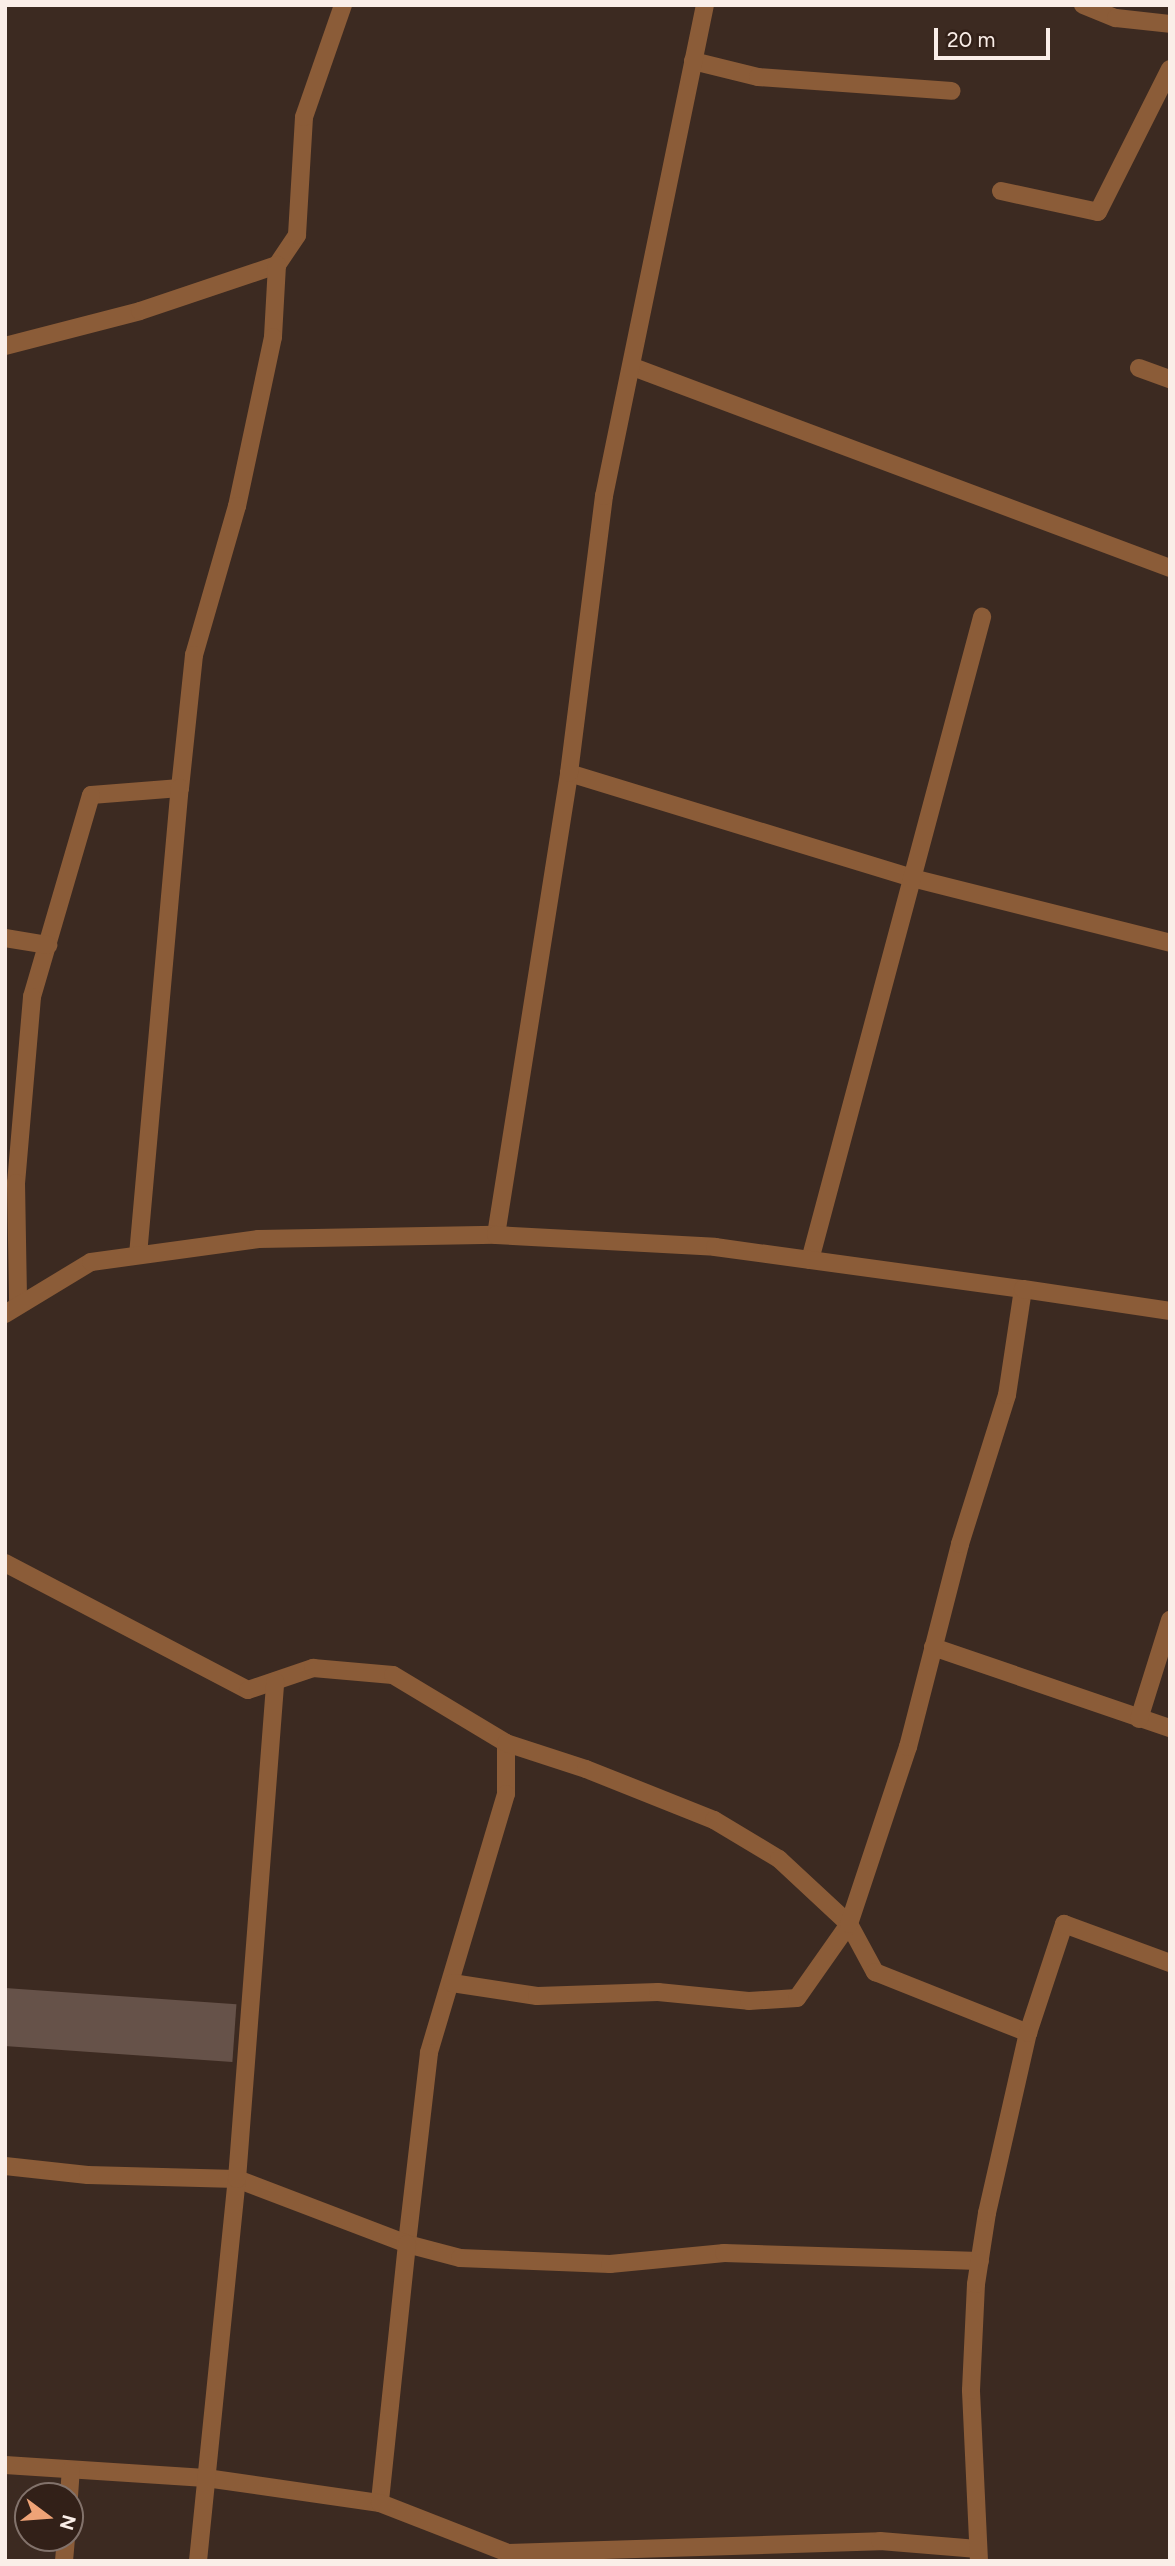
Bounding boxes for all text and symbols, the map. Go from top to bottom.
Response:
scale bar [937,14,1052,58]
text: 20 m [947,27,995,52]
north arrow [14,2482,84,2552]
text: N [55,2512,81,2533]

